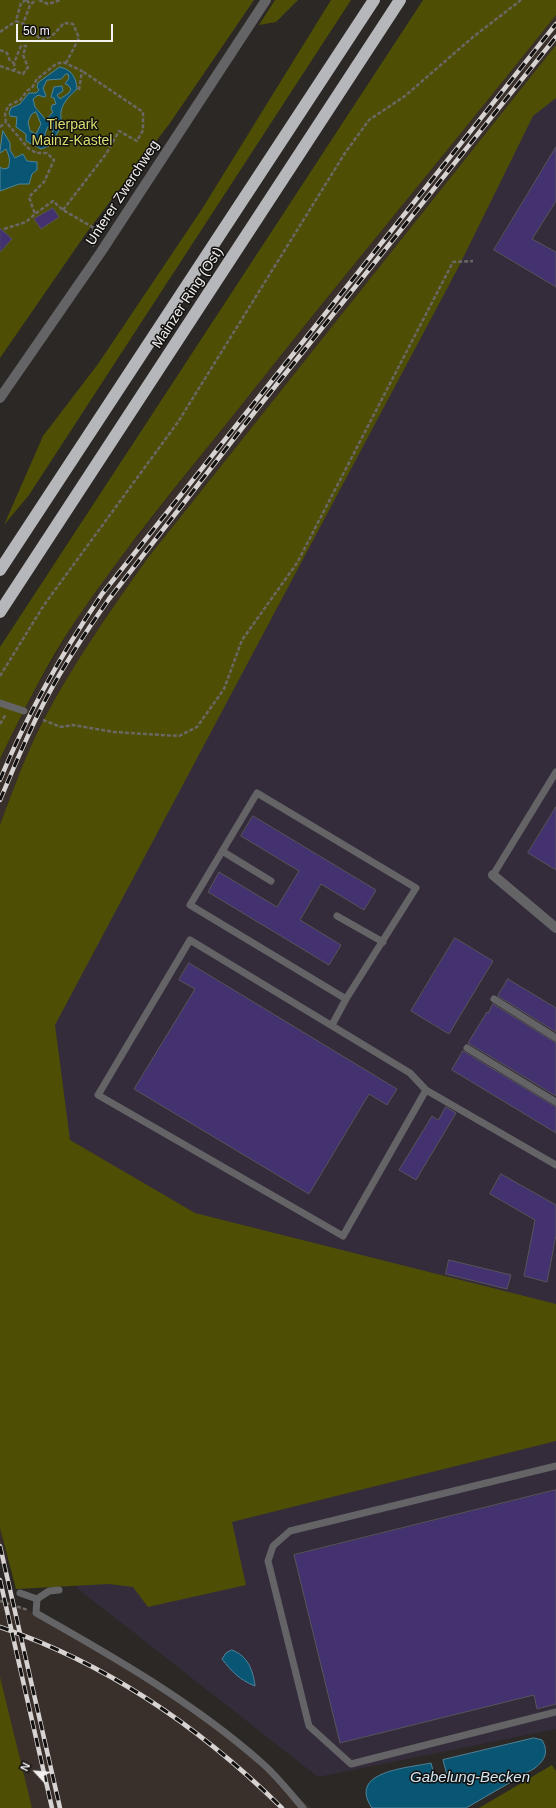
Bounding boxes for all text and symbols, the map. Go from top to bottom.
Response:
scale bar [18,16,115,42]
text: 50 m [23,24,50,38]
park label: Tierpark Mainz-Kastel [32,117,112,150]
street label: Unterer Zwerchweg [83,137,163,249]
street label: Mainzer Ring (Ost) [149,244,227,352]
north arrow [16,1752,56,1792]
text: N [18,1761,32,1773]
water label: Gabelung-Becken [410,1769,530,1787]

